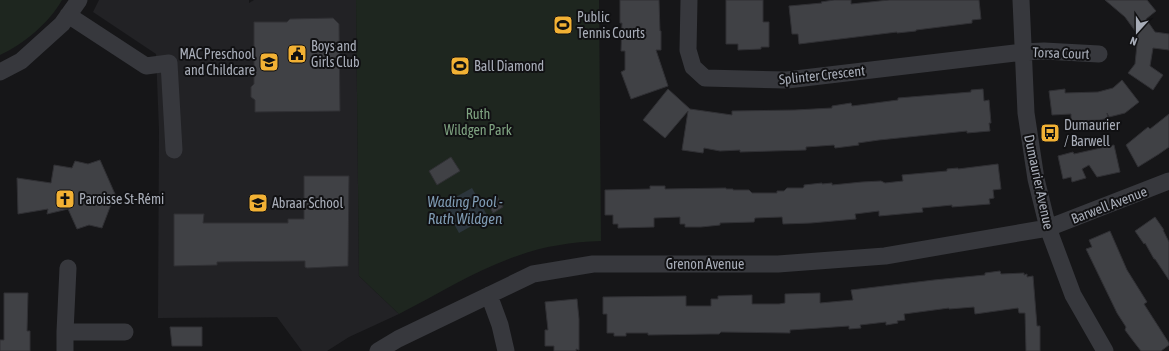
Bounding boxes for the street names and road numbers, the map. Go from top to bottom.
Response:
street label: Torsa Court [1032,44,1090,62]
street label: Splinter Crescent [778,63,866,87]
street label: Dumaurier Avenue [1021,133,1057,231]
street label: Barwell Avenue [1069,183,1149,227]
street label: Grenon Avenue [666,256,744,272]

